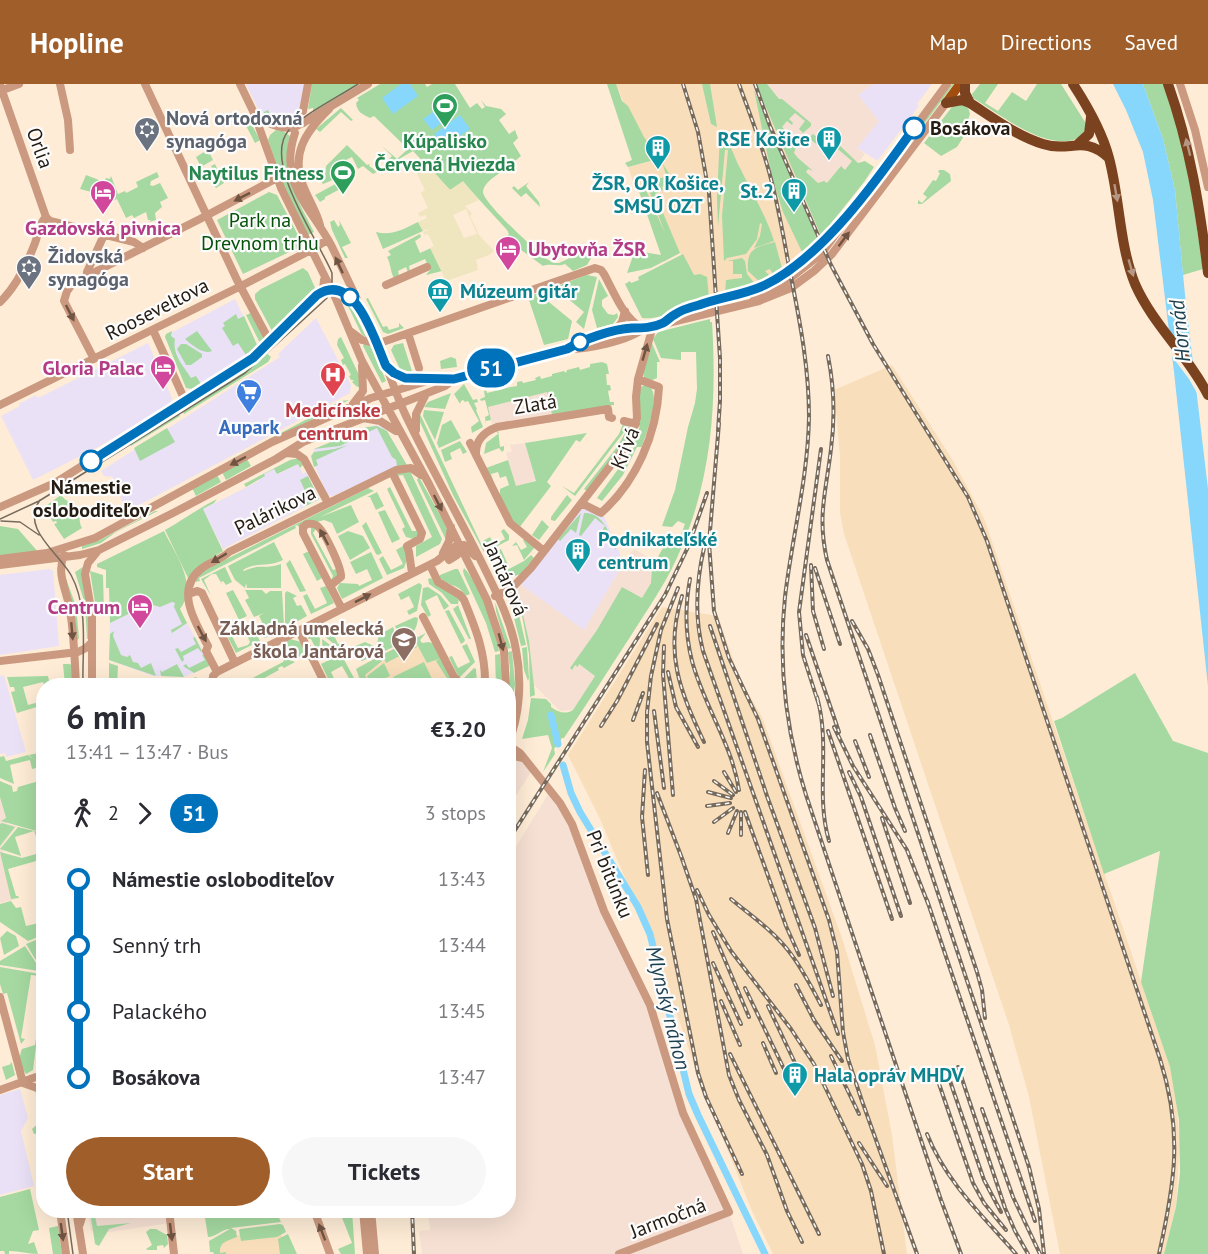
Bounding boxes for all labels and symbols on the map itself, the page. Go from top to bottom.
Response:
sports icon: Kúpalisko Červená Hviezda [430,91,460,129]
place label: Nová ortodoxná synagóga [166,105,303,154]
synagogue icon: Nová ortodoxná synagóga [132,115,162,153]
place label: Bosákova [930,115,1011,141]
marker: Bosákova [903,117,925,139]
street label: Orlia [21,124,59,172]
building icon: RSE Košice [814,124,844,162]
place label: RSE Košice [717,126,810,152]
place label: Kúpalisko Červená Hviezda [375,128,516,177]
building icon: ŽSR, OR Košice, SMSÚ OZT [643,133,673,171]
one-way arrow [1182,138,1192,156]
sports icon: Naytilus Fitness [328,158,358,196]
place label: Naytilus Fitness [189,160,324,186]
place label: ŽSR, OR Košice, SMSÚ OZT [592,170,724,219]
building icon: St.2 [779,176,809,214]
hotel icon: Gazdovská pivnica [88,178,118,216]
place label: St.2 [740,178,774,204]
one-way arrow [1112,184,1121,203]
one-way arrow [234,193,251,202]
park label: Park na Drevnom trhu [201,207,319,256]
place label: Gazdovská pivnica [25,215,181,241]
one-way arrow [837,232,849,247]
hotel icon: Ubytovňa ŽSR [493,234,523,272]
place label: Ubytovňa ŽSR [528,236,646,262]
place label: Židovská synagóga [48,243,129,292]
synagogue icon: Židovská synagóga [14,253,44,291]
one-way arrow [335,256,344,273]
one-way arrow [1126,259,1136,278]
street label: Rooseveltova [101,272,213,346]
museum icon: Múzeum gitár [425,276,455,314]
place label: Múzeum gitár [460,278,578,304]
unlabelled marker [341,288,359,306]
water label: Hornád [1163,297,1196,364]
one-way arrow [66,305,75,322]
unlabelled marker [571,333,589,351]
one-way arrow [641,343,651,361]
line badge: 51 [464,348,518,388]
hotel icon: Gloria Palac [148,353,178,391]
place label: Gloria Palac [43,355,144,381]
hospital icon: Medicínske centrum [318,360,348,398]
supermarket icon: Aupark [234,377,264,415]
street label: Zlatá [512,388,558,420]
place label: Medicínske centrum [285,397,381,446]
place label: Aupark [219,414,279,440]
street label: Krivá [605,423,645,473]
marker: Námestie osloboditeľov [80,450,102,472]
one-way arrow [229,456,246,466]
place label: Námestie osloboditeľov [33,474,150,523]
street label: Palárikova [230,479,320,541]
one-way arrow [433,494,443,511]
place label: Podnikateľské centrum [598,526,717,575]
one-way arrow [320,528,329,545]
street label: Jantárová [477,535,534,620]
building icon: Podnikateľské centrum [563,536,593,574]
one-way arrow [211,552,227,563]
hotel icon: Centrum [125,592,155,630]
one-way arrow [355,593,372,603]
place label: Centrum [48,594,120,620]
place label: Základná umelecká škola Jantárová [220,615,384,664]
one-way arrow [67,621,77,640]
one-way arrow [197,625,207,642]
school or university icon: Základná umelecká škola Jantárová [389,625,419,663]
one-way arrow [497,632,507,651]
street label: Pri bitúnku [581,826,639,922]
water label: Mlynský náhon [640,943,697,1073]
building icon: Hala opráv MHDV [780,1060,810,1098]
place label: Hala opráv MHDV [814,1062,964,1088]
street label: Jarmočná [625,1192,710,1245]
one-way arrow [58,1223,67,1242]
one-way arrow [167,1223,176,1242]
one-way arrow [317,1223,326,1241]

